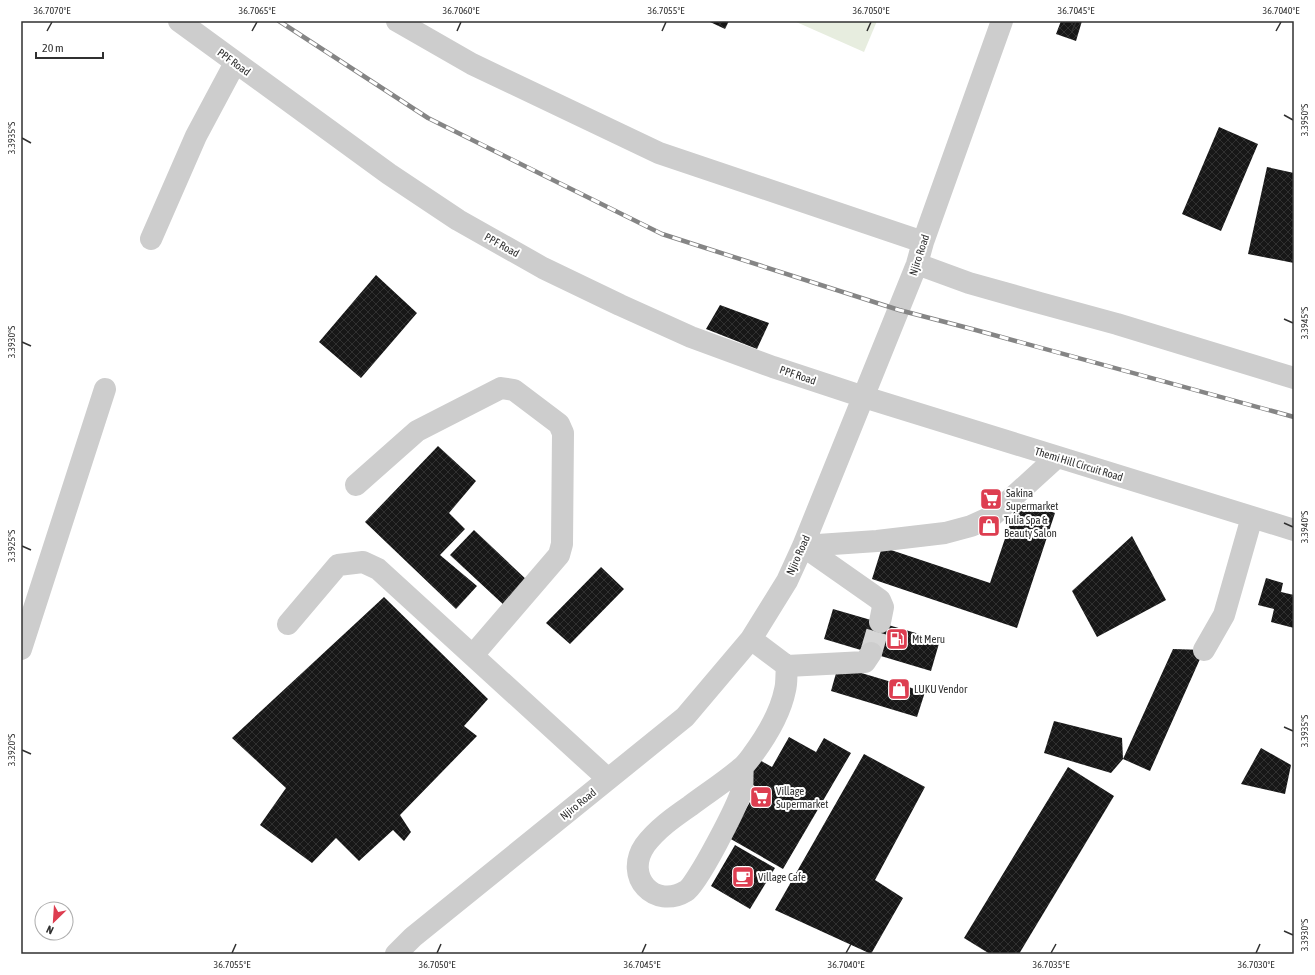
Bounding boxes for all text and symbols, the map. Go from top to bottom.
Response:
text: 36.7070°E [34,5,71,16]
text: 36.7065°E [239,5,276,16]
text: 36.7060°E [443,5,480,16]
text: 36.7055°E [648,5,685,16]
text: 36.7050°E [853,5,890,16]
text: 36.7045°E [1058,5,1095,16]
text: 36.7040°E [1263,5,1300,16]
scale bar [36,34,103,60]
text: 20 m [42,41,64,55]
street label: PPF Road [215,46,253,78]
text: 3.3950°S [1299,104,1310,136]
text: 3.3935°S [6,122,17,154]
street label: PPF Road [483,231,521,259]
street label: Njiro Road [907,233,931,277]
text: 3.3945°S [1299,307,1310,339]
text: 3.3930°S [6,326,17,358]
street label: PPF Road [778,363,818,387]
street label: Themi Hill Circuit Road [1034,445,1124,483]
supermarket icon: Sakina Supermarket [978,486,1004,512]
place label: Sakina Supermarket [1006,487,1058,512]
text: 3.3940°S [1299,511,1310,543]
shop icon: Tulia Spa & Beauty Salon [976,513,1002,539]
place label: Tulia Spa & Beauty Salon [1004,514,1057,539]
text: 3.3925°S [6,530,17,562]
street label: Njiro Road [784,533,812,577]
fuel station icon: Mt Meru [884,626,910,652]
place label: Mt Meru [912,633,945,645]
shop icon: LUKU Vendor [886,676,912,702]
place label: LUKU Vendor [914,683,968,695]
text: 3.3935°S [1299,715,1310,747]
text: 3.3920°S [6,734,17,766]
supermarket icon: Village Supermarket [748,784,774,810]
place label: Village Supermarket [776,785,828,810]
street label: Njiro Road [558,786,598,822]
cafe icon: Village Cafe [730,864,756,890]
place label: Village Cafe [758,871,806,883]
north arrow [34,901,74,941]
text: 3.3930°S [1299,919,1310,951]
text: N [44,923,55,937]
text: 36.7055°E [214,959,251,970]
text: 36.7050°E [419,959,456,970]
text: 36.7045°E [624,959,661,970]
text: 36.7040°E [828,959,865,970]
text: 36.7035°E [1033,959,1070,970]
text: 36.7030°E [1238,959,1275,970]

